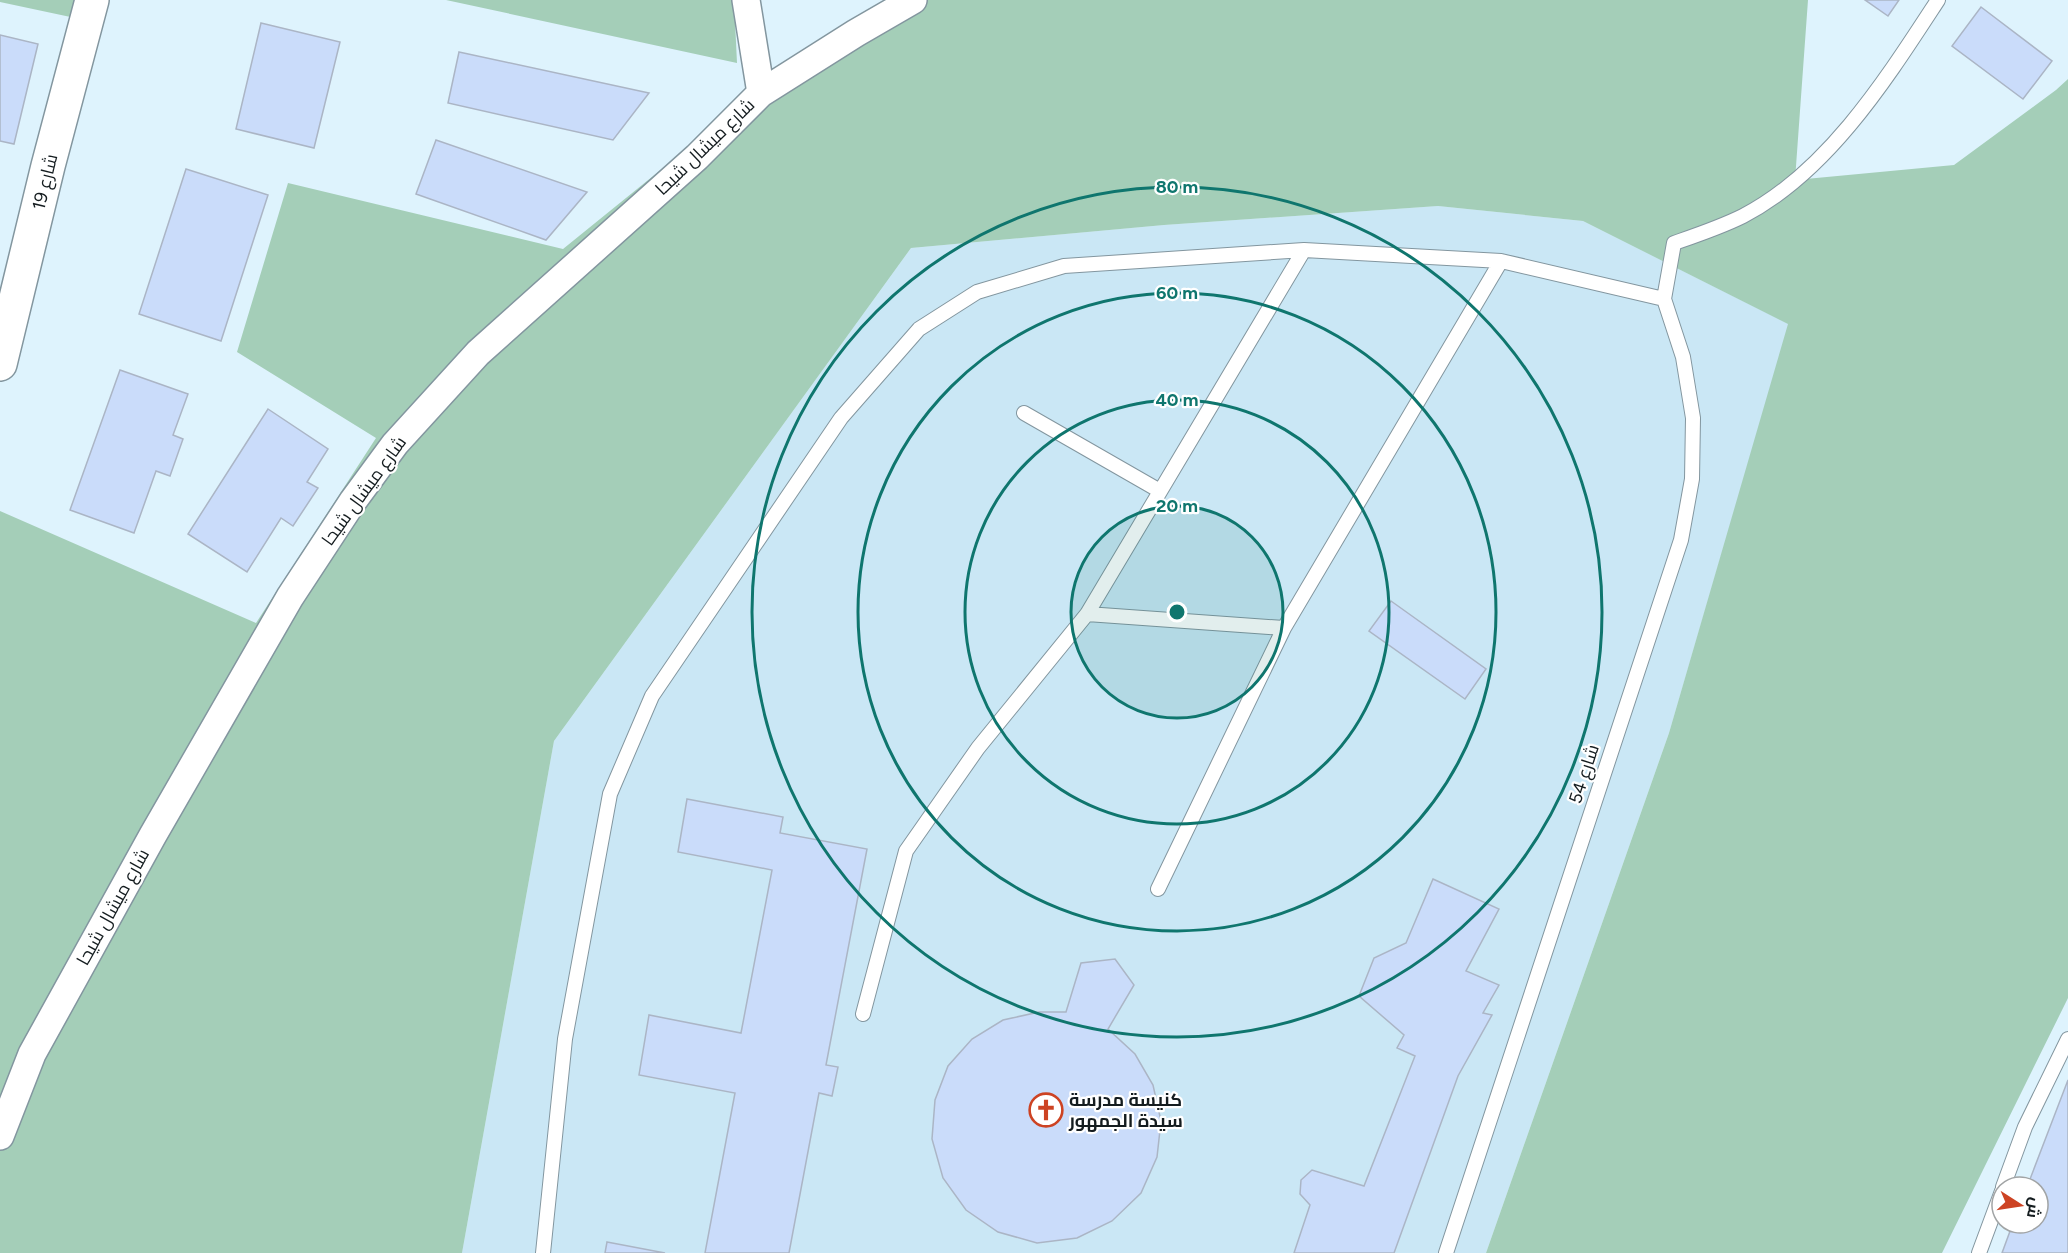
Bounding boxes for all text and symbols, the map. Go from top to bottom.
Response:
street label: شارع ميشال شيحا [651,94,760,201]
street label: شارع 19 [27,152,64,213]
text: 80 m [1156,176,1198,198]
text: 60 m [1156,282,1198,304]
text: 40 m [1155,389,1199,411]
street label: شارع ميشال شيحا [317,432,412,551]
text: 20 m [1156,495,1198,517]
centre of rings [1167,602,1187,622]
street label: شارع 54 [1564,742,1605,807]
street label: شارع ميشال شيحا [72,845,155,970]
place label: كنيسة مدرسة سيدة الجمهور [1068,1089,1183,1132]
church icon: كنيسة مدرسة سيدة الجمهور [1028,1092,1064,1128]
north arrow [1990,1175,2050,1235]
text: ش [2023,1196,2046,1220]

